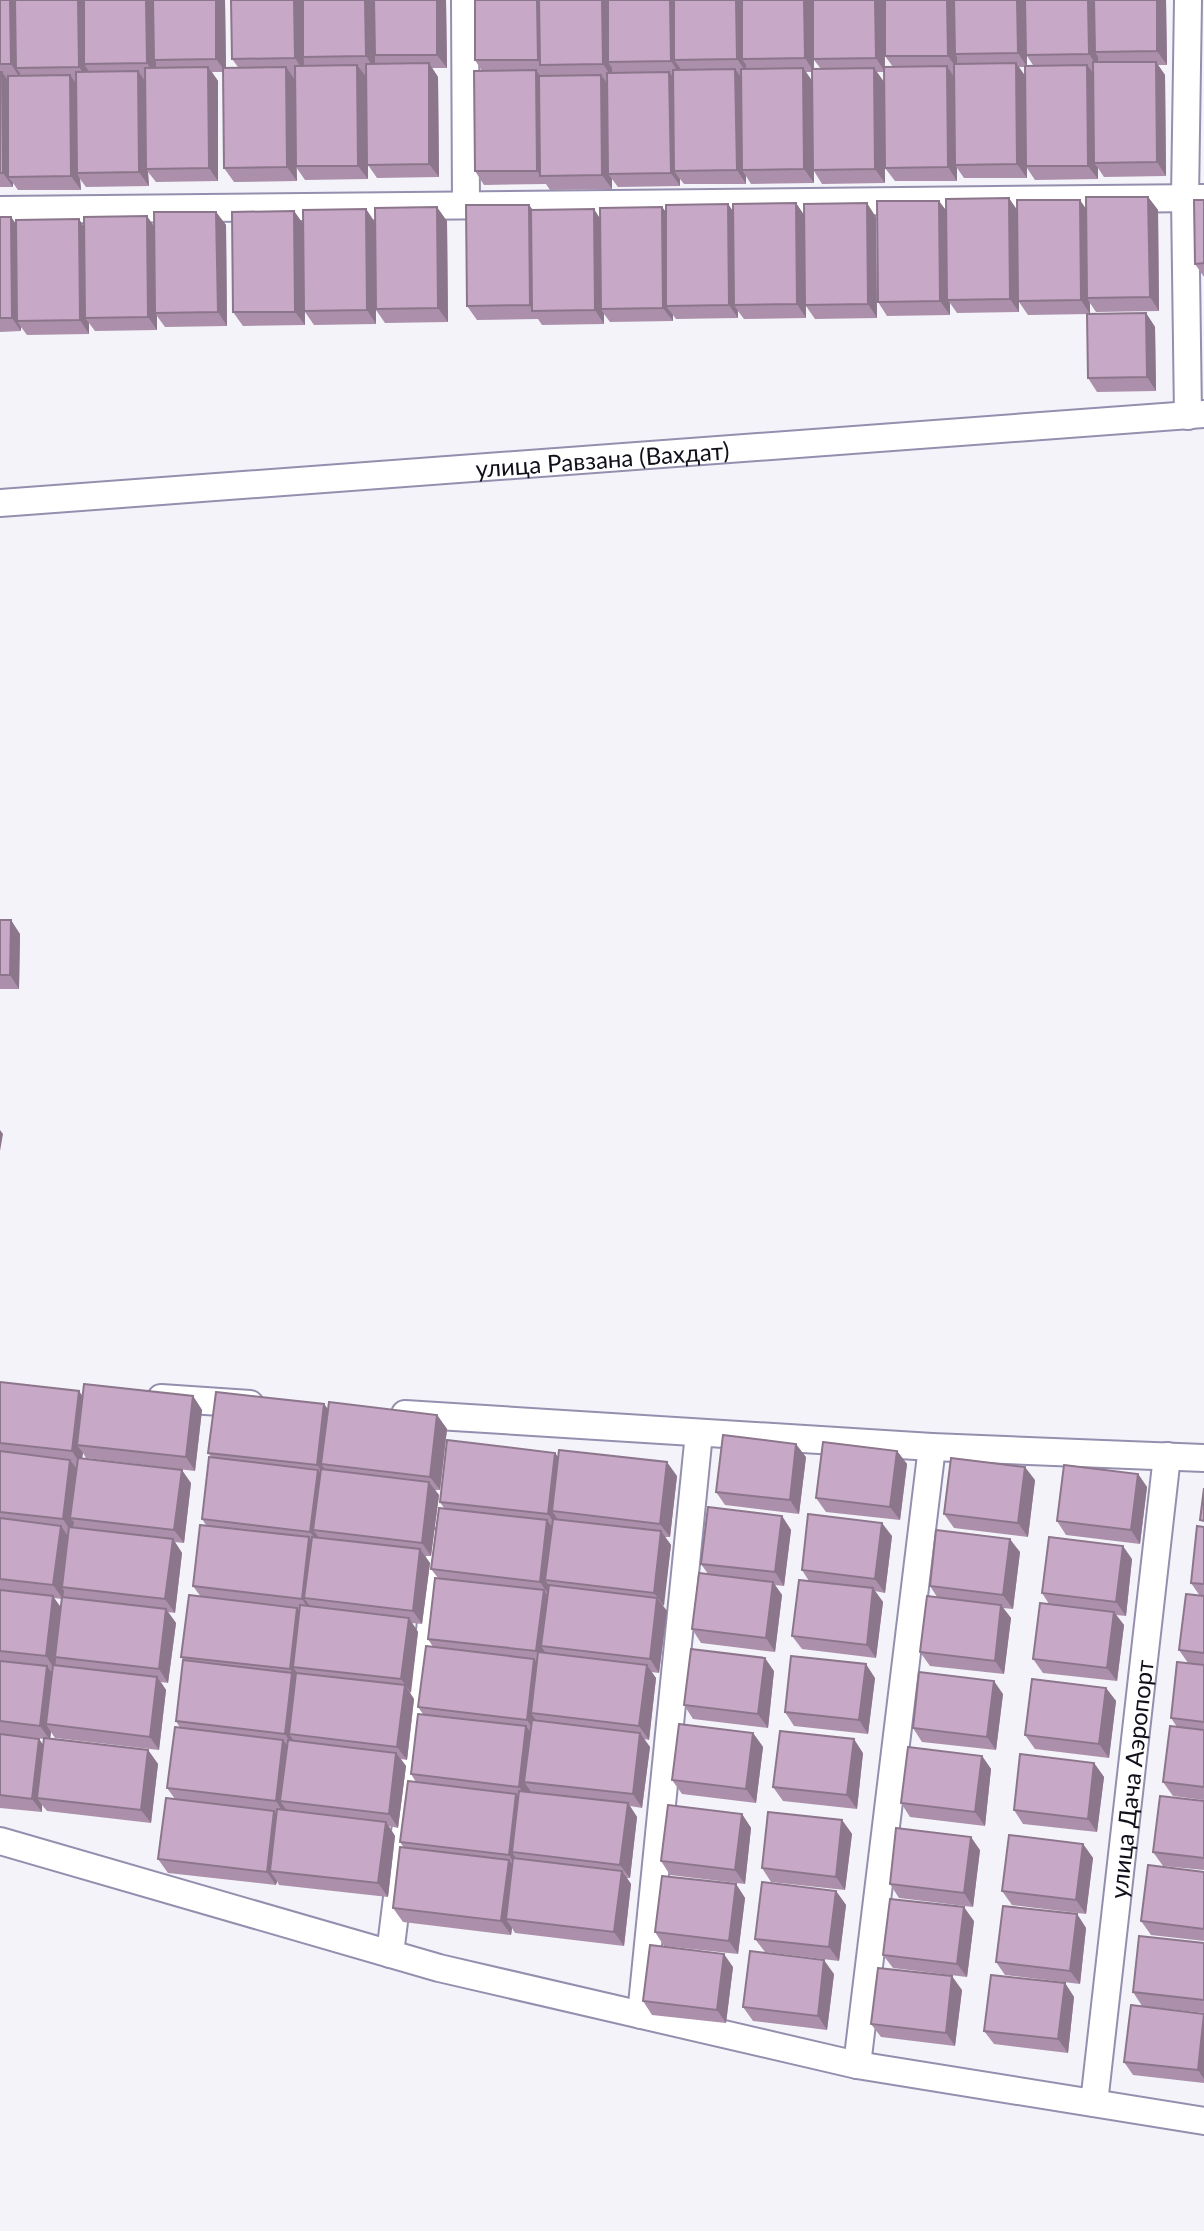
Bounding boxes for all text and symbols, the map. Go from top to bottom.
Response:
street label: улица Равзана (Вахдат) [475,435,730,482]
street label: улица Дача Аэропорт [1103,1658,1158,1900]

